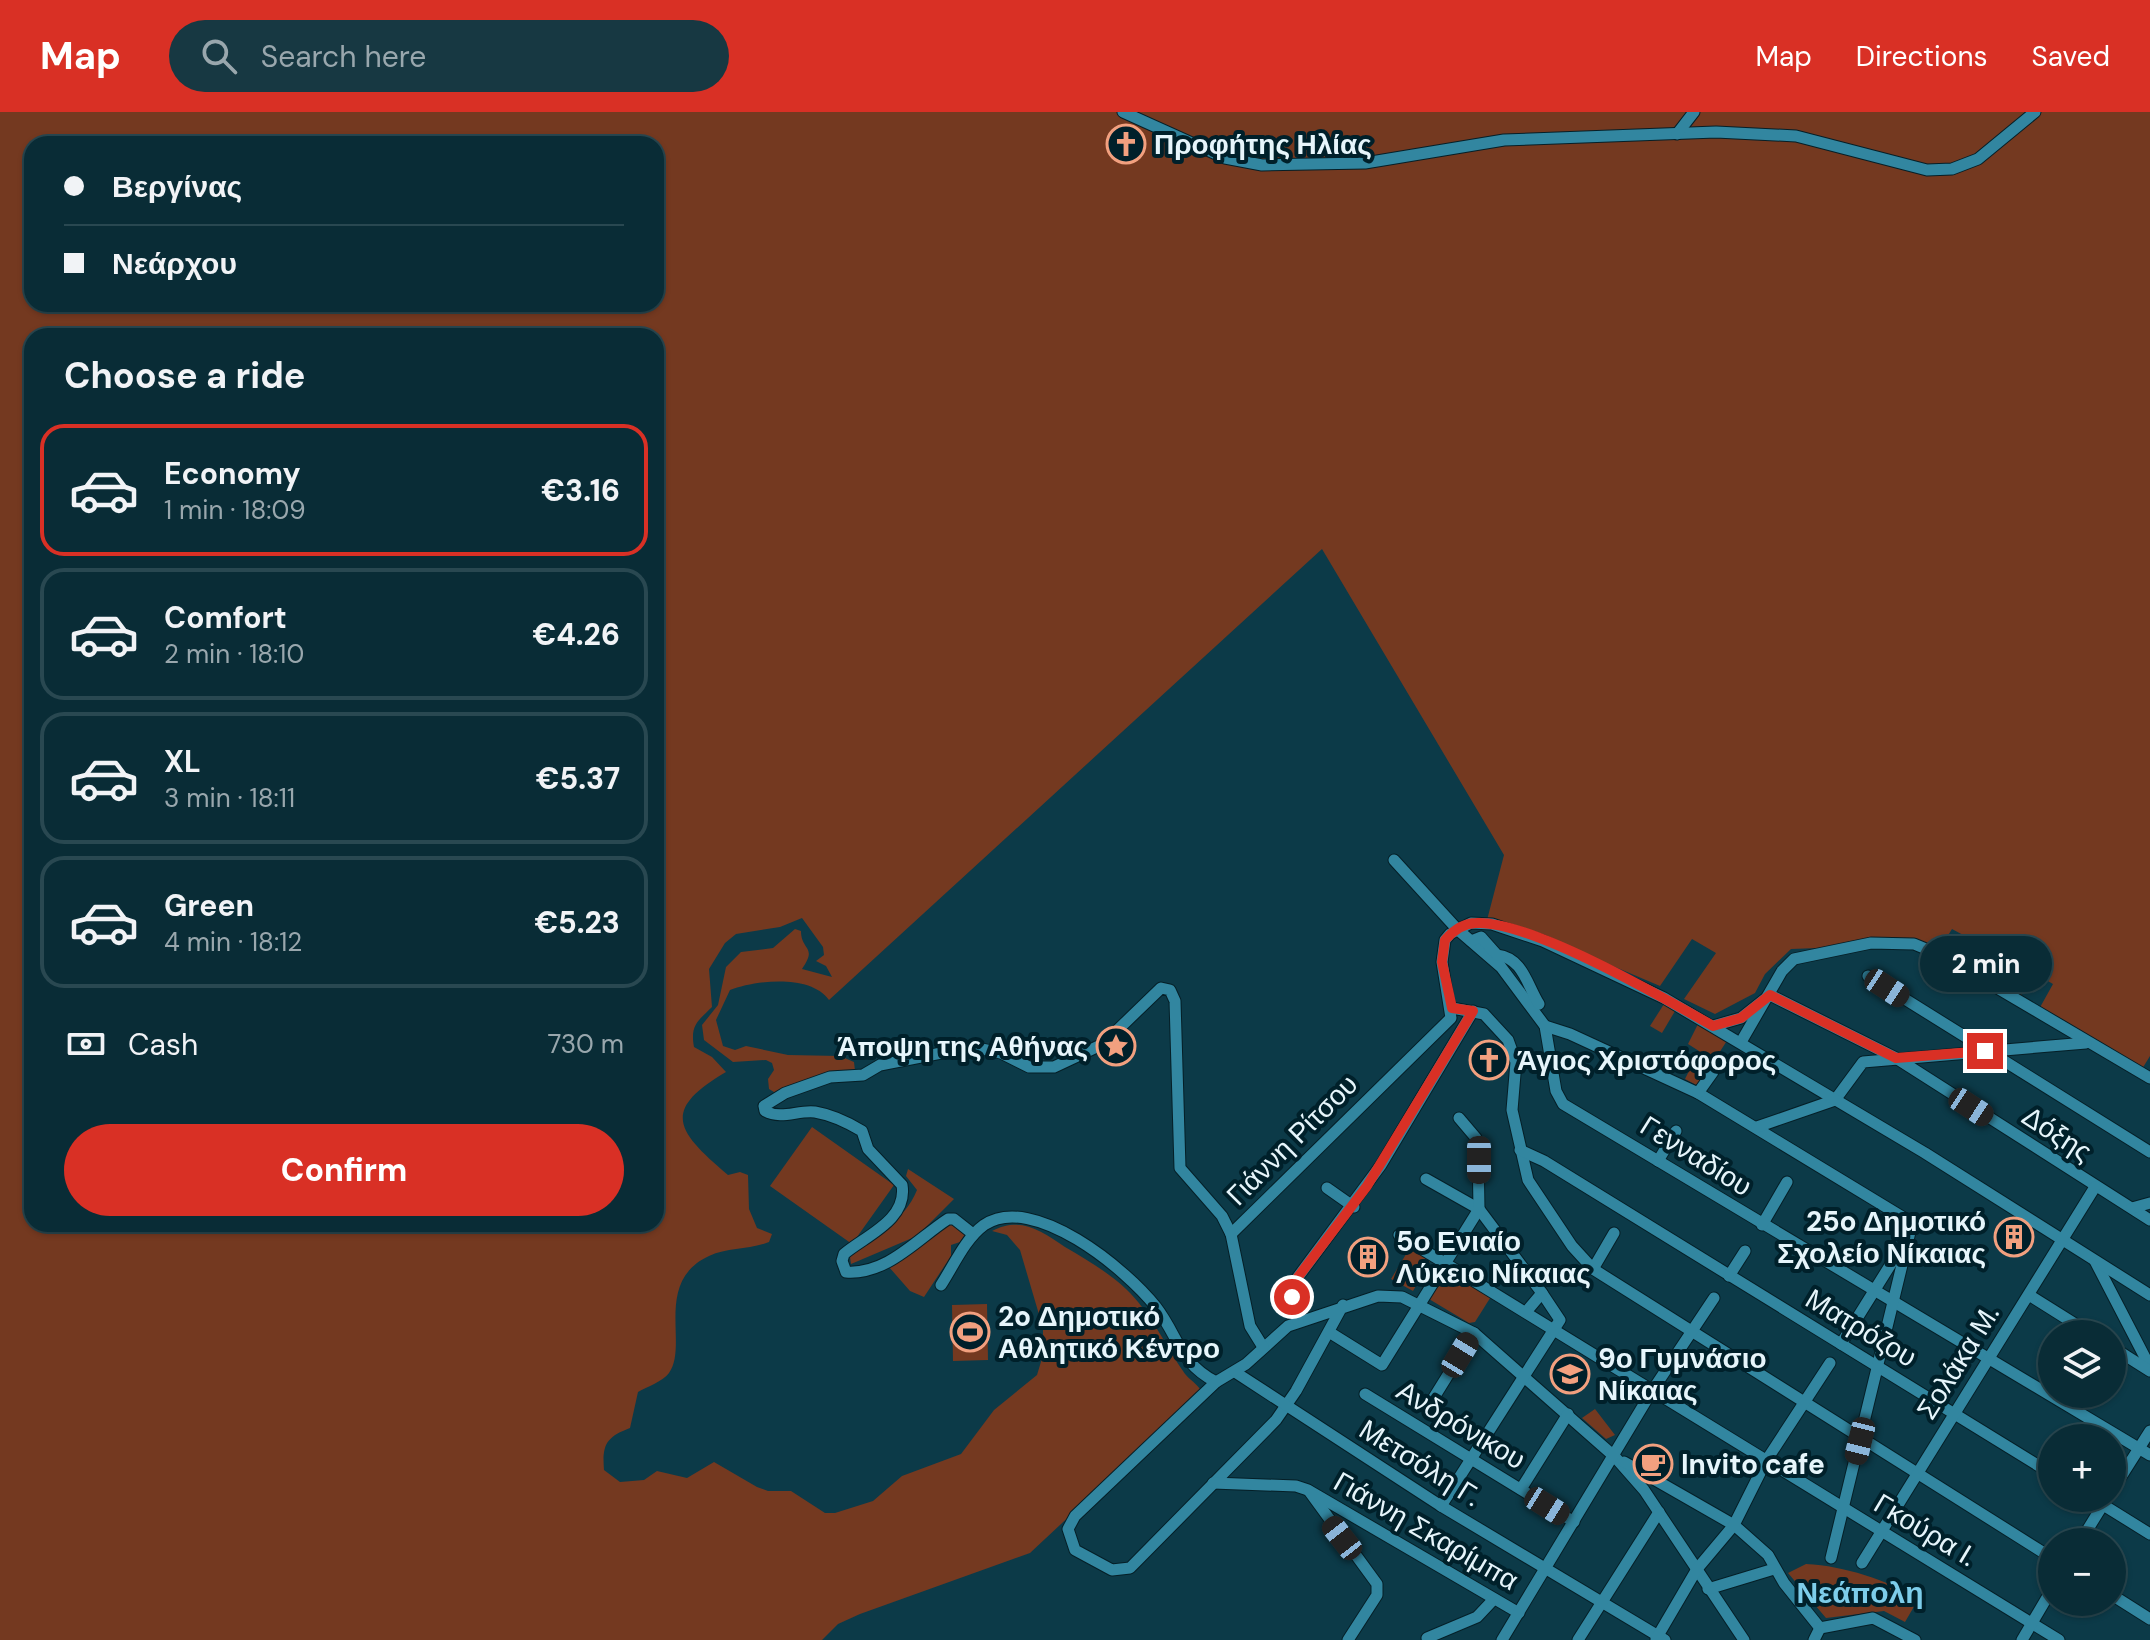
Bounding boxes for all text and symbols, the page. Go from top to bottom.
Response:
search box [169,20,729,92]
text: Map [40,31,121,81]
icon: search [197,34,241,78]
text: Search here [261,37,426,76]
text: Map [1755,38,1812,75]
text: Directions [1856,38,1988,75]
text: Saved [2032,38,2110,75]
church icon: Προφήτης Ηλίας [1105,123,1147,165]
place label: Προφήτης Ηλίας [1154,126,1372,163]
text: Βεργίνας [112,167,242,206]
text: Νεάρχου [112,244,237,283]
text: Choose a ride [64,352,305,399]
icon: car [68,454,140,526]
text: Economy [164,454,301,493]
text: €3.16 [541,471,620,510]
text: 1 min · 18:09 [164,493,306,527]
icon: car [68,598,140,670]
text: Comfort [164,598,287,637]
text: €4.26 [532,615,620,654]
text: 2 min · 18:10 [164,637,304,671]
icon: car [68,742,140,814]
text: XL [164,742,201,781]
text: €5.37 [536,759,620,798]
text: 3 min · 18:11 [164,781,295,815]
icon: car [68,886,140,958]
text: Green [164,886,254,925]
text: €5.23 [534,903,620,942]
text: 4 min · 18:12 [164,925,302,959]
callout: 2 min [1919,935,2051,991]
text: 2 min [1951,947,2021,981]
car [1860,965,1914,1011]
icon: cash [64,1022,108,1066]
text: Cash [128,1025,198,1064]
place icon: Άποψη της Αθήνας [1095,1025,1137,1067]
text: 730 m [548,1027,624,1061]
place label: Άποψη της Αθήνας [837,1028,1088,1065]
route end [1967,1033,2003,1069]
church icon: Άγιος Χριστόφορος [1468,1039,1510,1081]
place label: Άγιος Χριστόφορος [1517,1042,1776,1079]
street label: Γιάννη Ρίτσου [1218,1066,1366,1214]
car [1944,1084,1998,1130]
street label: Δόξης [2015,1098,2099,1170]
street label: Γενναδίου [1633,1107,1759,1205]
button: Confirm [64,1124,624,1216]
car [1467,1136,1491,1184]
place label: 25o Δημοτικό Σχολείο Νίκαιας [1777,1203,1986,1272]
building icon: 25o Δημοτικό Σχολείο Νίκαιας [1993,1216,2035,1258]
place label: 5ο Ενιαίο Λύκειο Νίκαιας [1396,1223,1591,1292]
building icon: 5ο Ενιαίο Λύκειο Νίκαιας [1347,1236,1389,1278]
route start [1274,1279,1310,1315]
street label: Ματρόζου [1799,1280,1923,1376]
place label: 2o Δημοτικό Αθλητικό Κέντρο [998,1298,1220,1367]
street label: Σολάκα Μ. [1908,1298,2008,1426]
sports icon: 2o Δημοτικό Αθλητικό Κέντρο [949,1311,991,1353]
map controls [2038,1320,2126,1616]
button: layers [2038,1320,2126,1408]
car [1437,1328,1483,1382]
place label: 9ο Γυμνάσιο Νίκαιας [1598,1340,1767,1409]
school or university icon: 9ο Γυμνάσιο Νίκαιας [1549,1353,1591,1395]
street label: Ανδρόνικου [1390,1372,1532,1478]
street label: Μετσόλη Γ. [1352,1411,1488,1515]
car [1843,1415,1877,1467]
button: + [2038,1424,2126,1512]
cafe icon: Invito cafe [1632,1443,1674,1485]
place label: Invito cafe [1681,1446,1825,1483]
street label: Γιάννη Σκαρίμπα [1327,1463,1525,1599]
car [1520,1483,1574,1529]
street label: Γκούρα Ι. [1867,1485,1983,1575]
car [1318,1512,1366,1564]
button: − [2038,1528,2126,1616]
district label: Νεάπολη [1796,1573,1924,1612]

